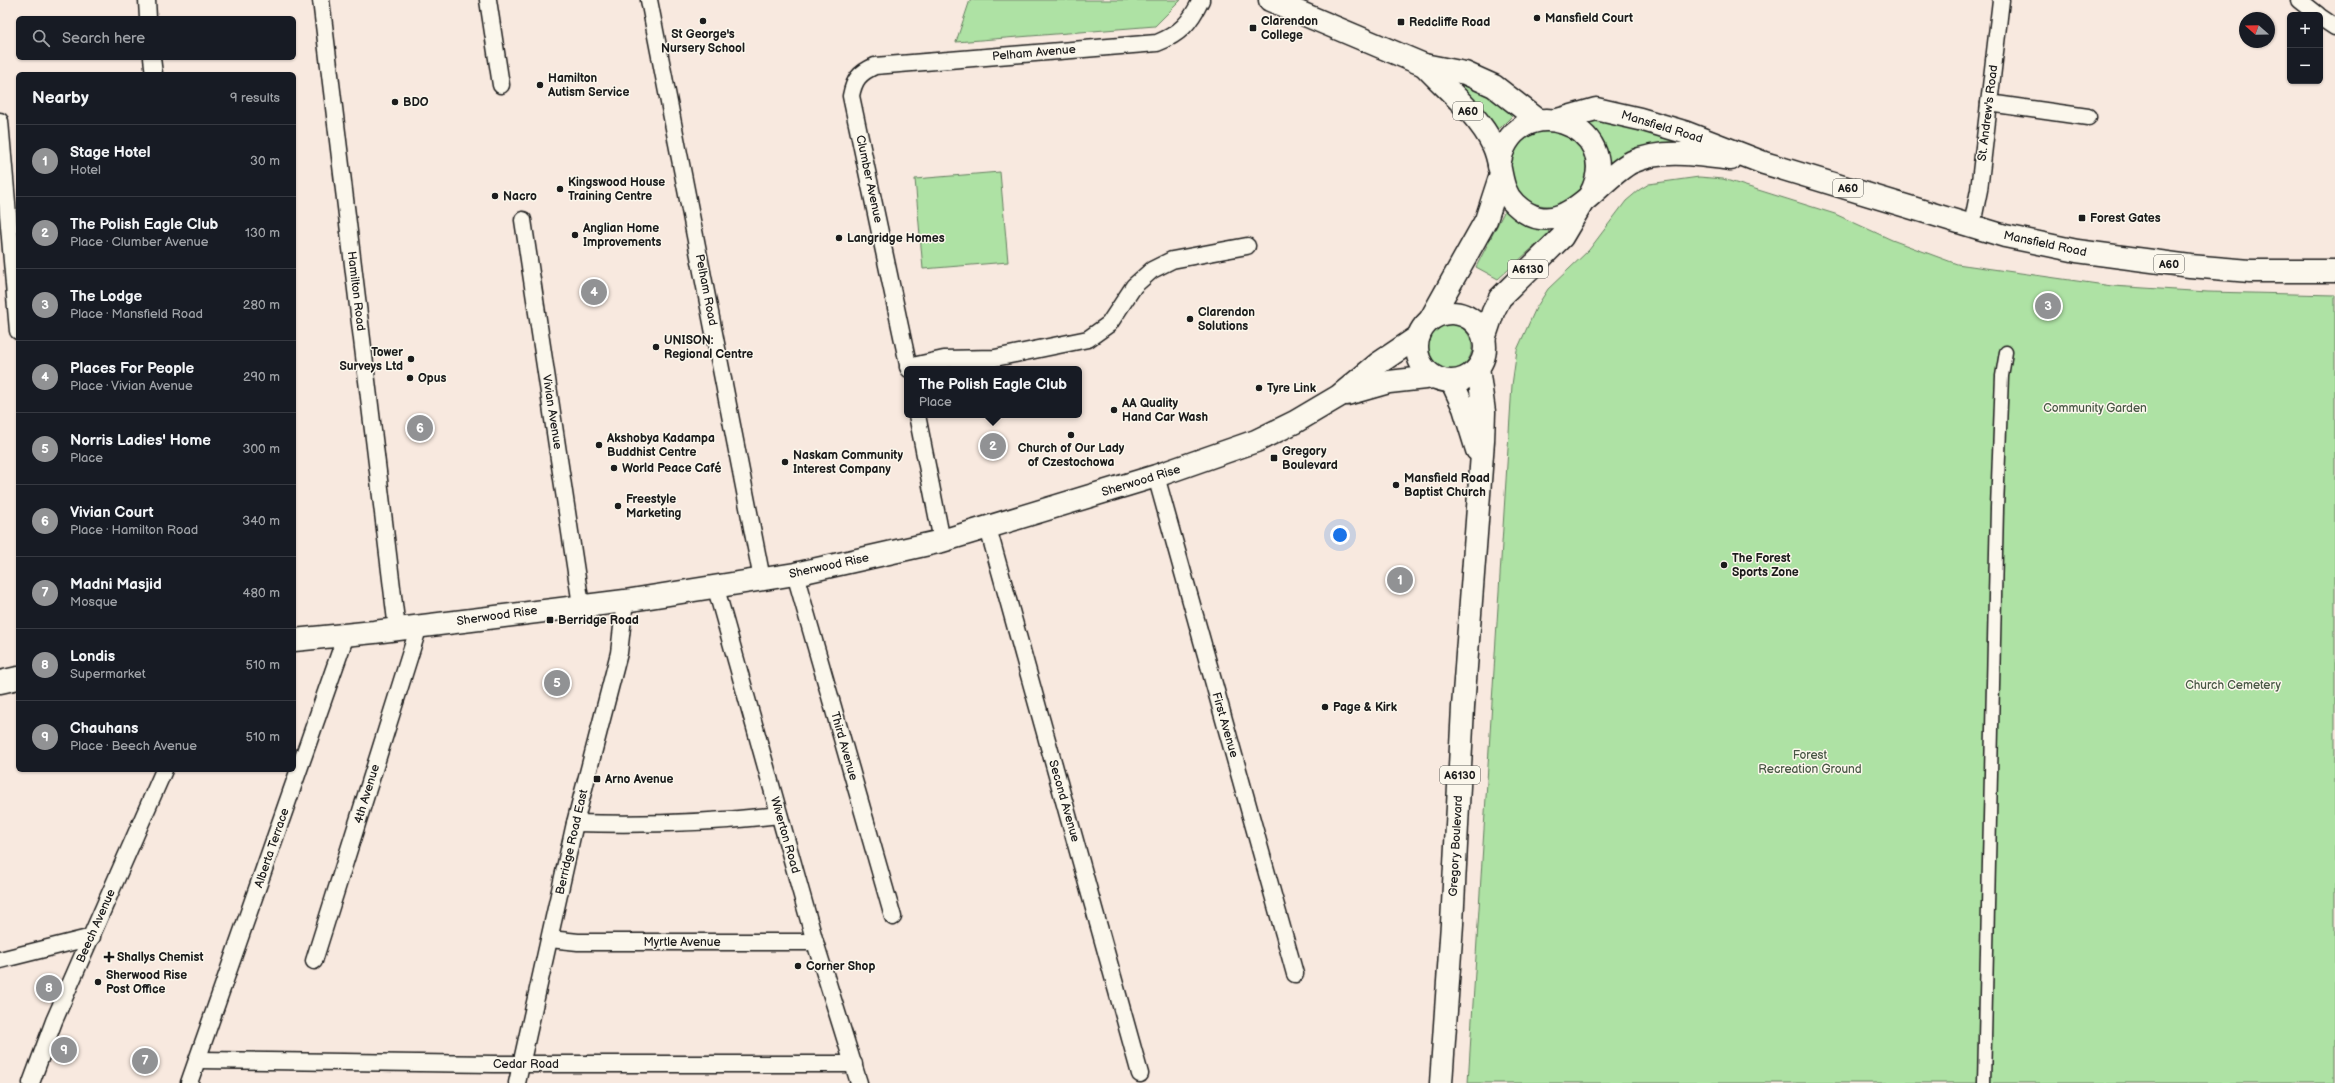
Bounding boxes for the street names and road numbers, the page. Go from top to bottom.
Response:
street label: Pelham Avenue [992,42,1076,64]
street label: St. Andrew's Road [1975,64,2001,162]
road number: A60 [1453,102,1483,120]
street label: Mansfield Road [1619,107,1705,147]
street label: Clumber Avenue [852,134,886,224]
road number: A60 [1833,179,1863,197]
street label: Mansfield Road [2002,228,2088,260]
street label: Hamilton Road [344,250,368,332]
street label: Pelham Road [692,253,720,327]
road number: A60 [2154,255,2184,273]
road number: A6130 [1508,260,1548,278]
street label: Vivian Avenue [539,374,565,450]
street label: Sherwood Rise [1100,462,1182,500]
street label: Sherwood Rise [788,550,870,582]
street label: Sherwood Rise [456,603,538,629]
street label: First Avenue [1208,691,1242,759]
street label: Third Avenue [827,710,861,782]
street label: Second Avenue [1045,758,1083,844]
street label: 4th Avenue [351,763,383,825]
road number: A6130 [1440,766,1480,784]
street label: Berridge Road East [553,788,591,896]
street label: Wiverton Road [767,795,803,875]
street label: Gregory Boulevard [1446,795,1466,897]
street label: Alberta Terrace [251,806,293,890]
street label: Beech Avenue [73,887,119,965]
street label: Myrtle Avenue [643,935,721,950]
street label: Cedar Road [493,1057,559,1072]

